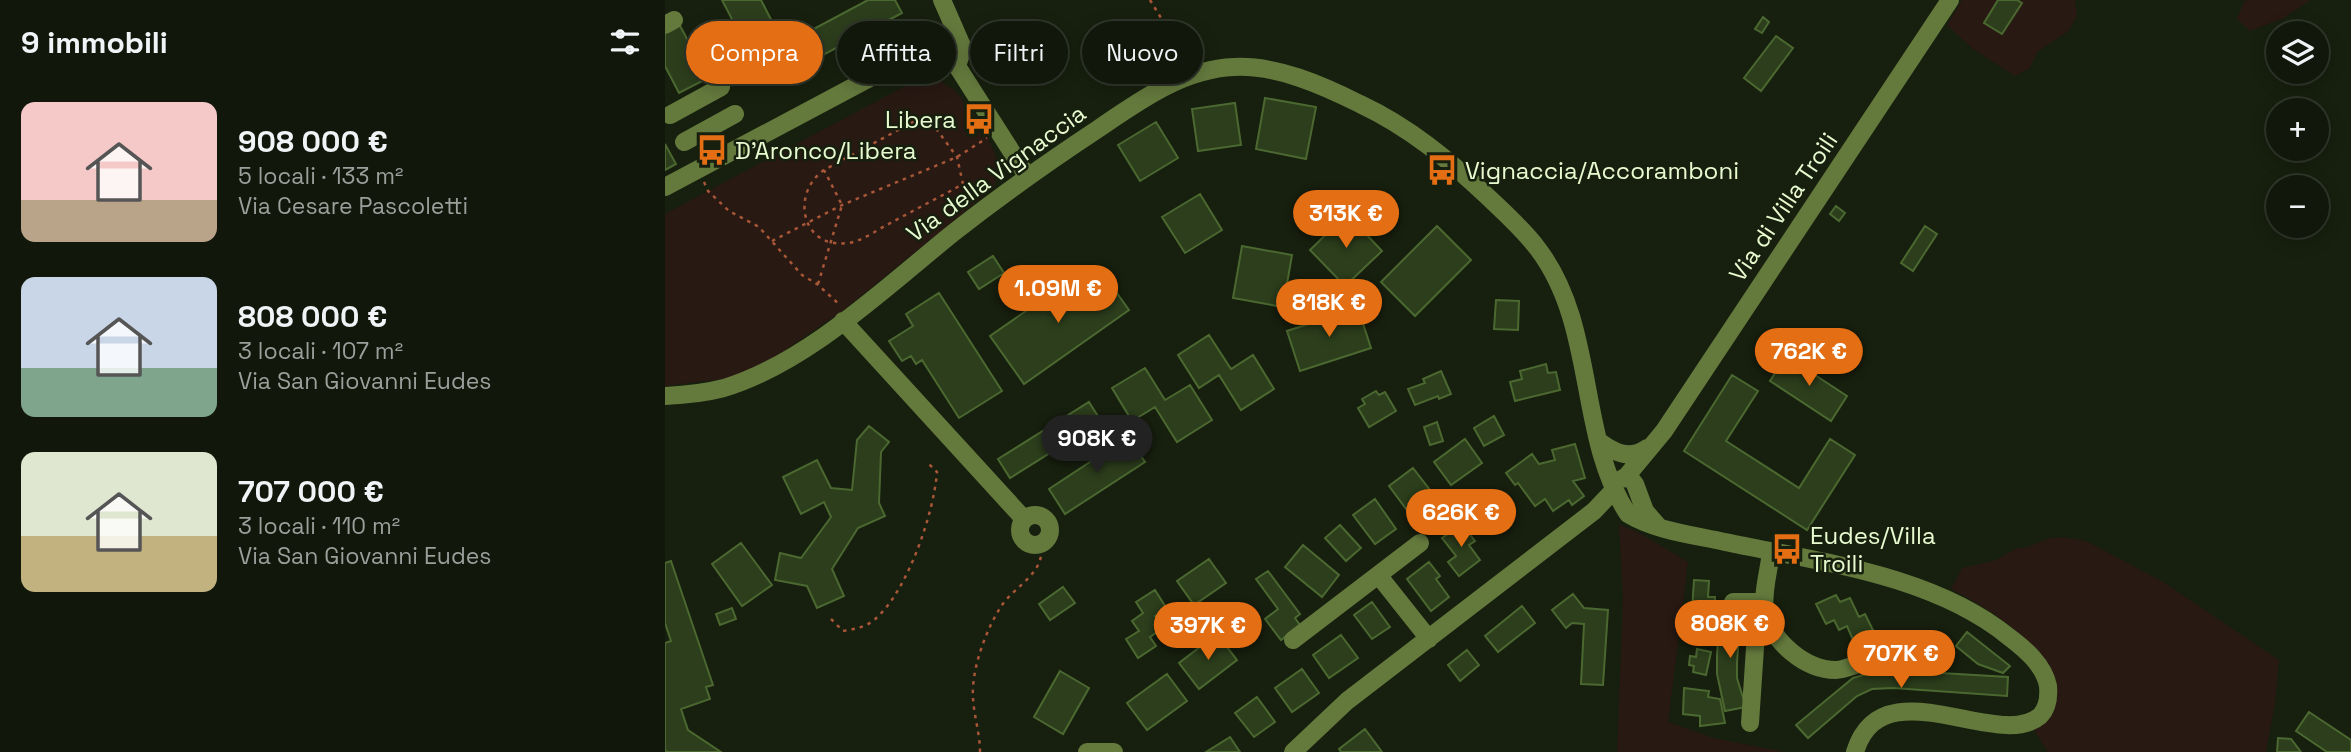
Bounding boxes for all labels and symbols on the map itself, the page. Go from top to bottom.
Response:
street label: Via della Vignaccia [900,97,1092,249]
bus stop icon: Libera [962,102,996,136]
place label: Libera [885,104,956,135]
street label: Via di Villa Troili [1722,127,1844,287]
bus stop icon: D'Aronco/Libera [695,133,729,167]
place label: D'Aronco/Libera [735,135,917,166]
bus stop icon: Vignaccia/Accoramboni [1425,153,1459,187]
place label: Vignaccia/Accoramboni [1465,155,1739,186]
pin: 313K € [1289,190,1403,250]
pin: 1.09M € [993,266,1123,325]
pin: 818K € [1272,280,1386,339]
pin: 762K € [1752,328,1866,388]
pin: 908K € [1040,416,1154,475]
pin: 626K € [1404,490,1518,549]
place label: Eudes/Villa Troili [1810,520,1936,579]
bus stop icon: Eudes/Villa Troili [1770,532,1804,566]
pin: 808K € [1673,600,1787,660]
pin: 397K € [1151,602,1265,662]
pin: 707K € [1844,630,1958,690]

